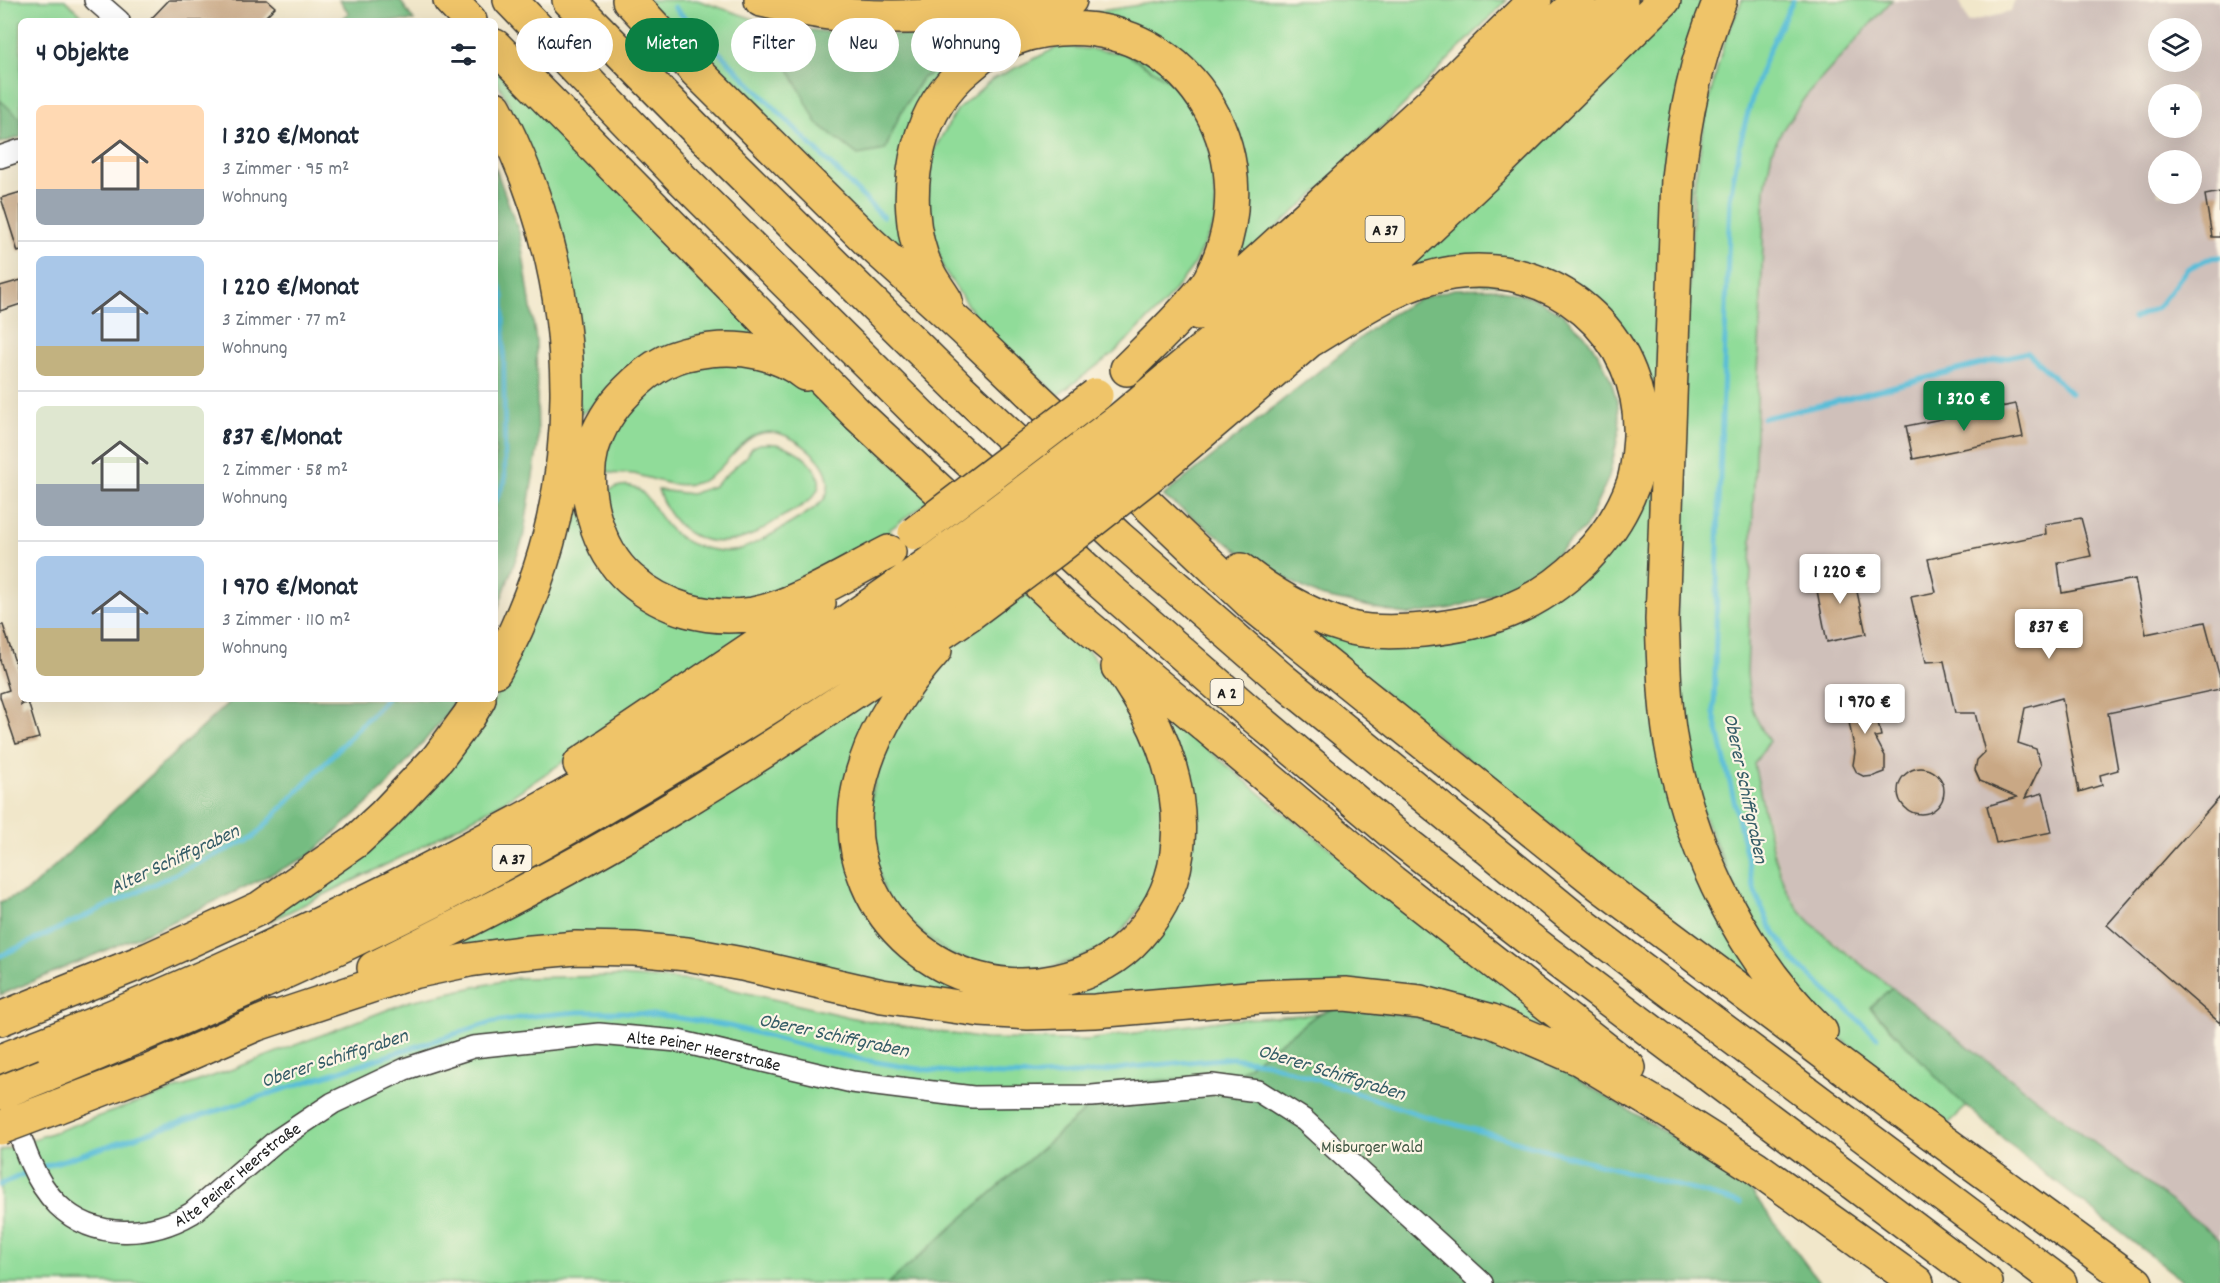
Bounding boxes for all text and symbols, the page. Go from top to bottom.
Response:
chip: Kaufen [516,18,613,72]
chip: Mieten [625,18,719,72]
chip: Filter [731,18,816,72]
chip: Neu [828,18,899,72]
chip: Wohnung [911,18,1021,72]
map controls [2148,18,2202,204]
button: layers [2148,18,2202,72]
text: 4 Objekte [36,36,129,73]
icon: filters [447,38,480,71]
button: + [2148,84,2202,138]
text: 1 320 €/Monat [222,119,359,156]
icon: home [84,129,156,201]
button: − [2148,150,2202,204]
text: 3 Zimmer · 95 m² [222,156,349,184]
text: Wohnung [222,184,287,212]
road number: A 37 [1366,216,1404,242]
text: 1 220 €/Monat [222,270,359,307]
icon: home [84,280,156,352]
text: 3 Zimmer · 77 m² [222,307,346,335]
text: Wohnung [222,335,287,363]
pin: 1 320 € [1909,381,2019,432]
text: 1 320 € [1937,386,1991,414]
text: 837 €/Monat [222,420,342,457]
icon: home [84,430,156,502]
text: 2 Zimmer · 58 m² [222,457,348,485]
text: Wohnung [222,485,287,513]
pin: 1 220 € [1785,554,1895,605]
text: 1 220 € [1813,559,1867,587]
text: 1 970 €/Monat [222,570,358,607]
icon: home [84,580,156,652]
text: 3 Zimmer · 110 m² [222,607,351,635]
pin: 837 € [2007,609,2091,660]
text: 837 € [2029,614,2069,642]
text: Wohnung [222,635,287,663]
road number: A 2 [1210,679,1244,705]
pin: 1 970 € [1810,684,1920,735]
text: 1 970 € [1839,689,1891,717]
water label: Oberer Schiffgraben [1715,711,1774,867]
water label: Alter Schiffgraben [106,818,245,903]
road number: A 37 [492,845,532,871]
water label: Oberer Schiffgraben [756,1007,912,1067]
water label: Oberer Schiffgraben [258,1023,413,1097]
street label: Alte Peiner Heerstraße [625,1026,783,1080]
water label: Oberer Schiffgraben [1254,1038,1409,1110]
street label: Alte Peiner Heerstraße [171,1118,307,1235]
park label: Misburger Wald [1321,1136,1423,1161]

